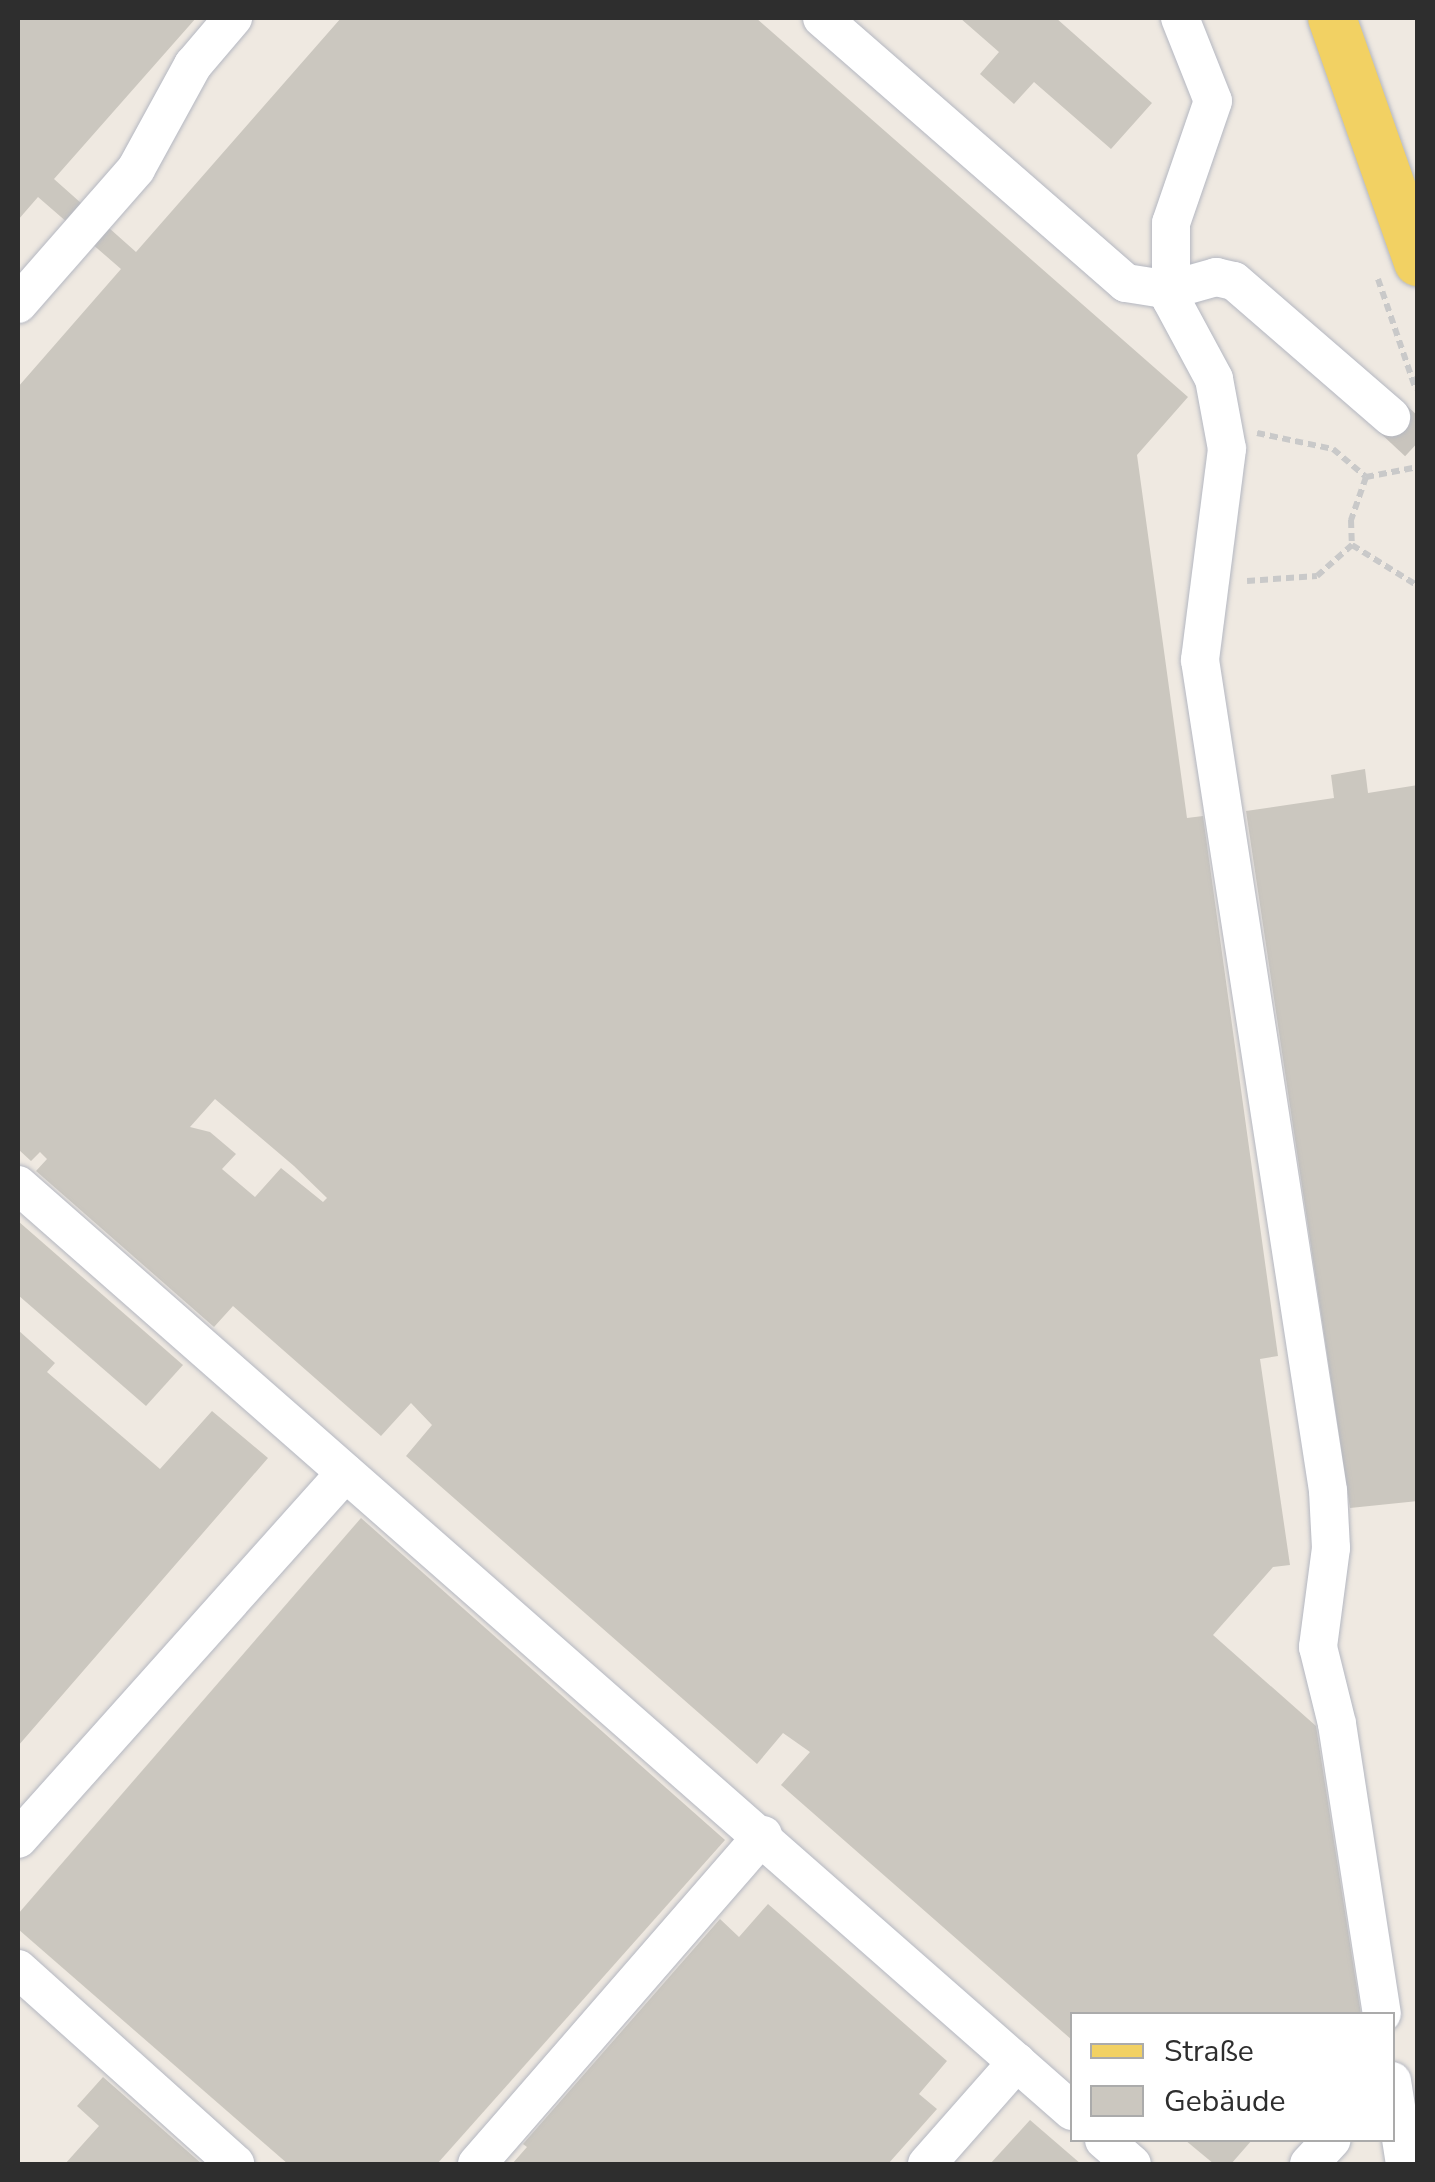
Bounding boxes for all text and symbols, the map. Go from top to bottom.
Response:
legend [1070,2012,1395,2142]
text: Straße [1164,2031,1254,2072]
text: Gebäude [1164,2081,1285,2122]

